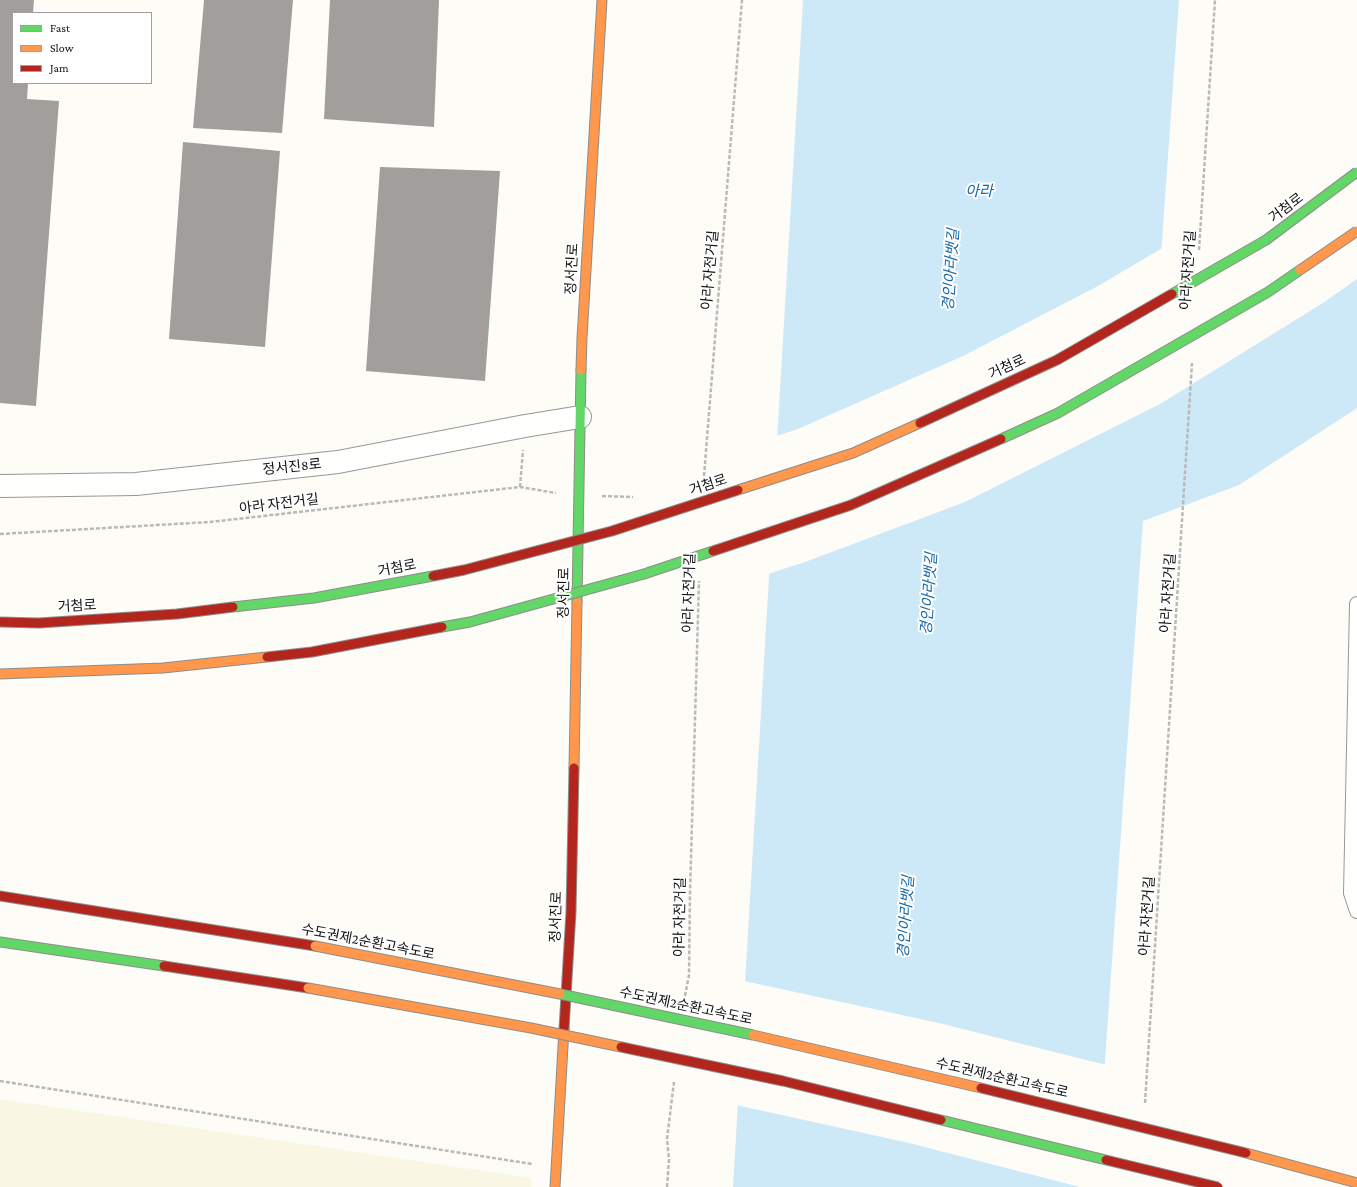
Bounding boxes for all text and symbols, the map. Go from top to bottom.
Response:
legend [12,12,152,84]
text: Fast [50,21,70,35]
text: Slow [50,41,74,55]
text: Jam [50,61,69,75]
water label: 아라 [965,182,993,200]
street label: 거첨로 [1266,190,1306,226]
water label: 경인아라뱃길 [939,228,963,312]
street label: 아라 자전거길 [698,229,722,311]
street label: 아라 자전거길 [1177,230,1199,310]
street label: 정서진로 [562,243,582,295]
street label: 거첨로 [986,351,1028,383]
street label: 정서진8로 [262,456,322,478]
street label: 거첨로 [687,471,729,499]
street label: 아라 자전거길 [238,491,320,517]
water label: 경인아라뱃길 [917,552,941,636]
street label: 아라 자전거길 [679,553,699,633]
street label: 아라 자전거길 [1157,553,1179,633]
street label: 거첨로 [376,556,418,580]
street label: 정서진로 [555,567,573,619]
street label: 거첨로 [57,597,97,615]
water label: 경인아라뱃길 [894,875,918,959]
street label: 아라 자전거길 [1136,876,1158,956]
street label: 아라 자전거길 [671,877,689,957]
street label: 정서진로 [547,891,565,943]
street label: 수도권제2순환고속도로 [300,921,436,963]
street label: 수도권제2순환고속도로 [618,984,754,1028]
street label: 수도권제2순환고속도로 [934,1055,1070,1101]

